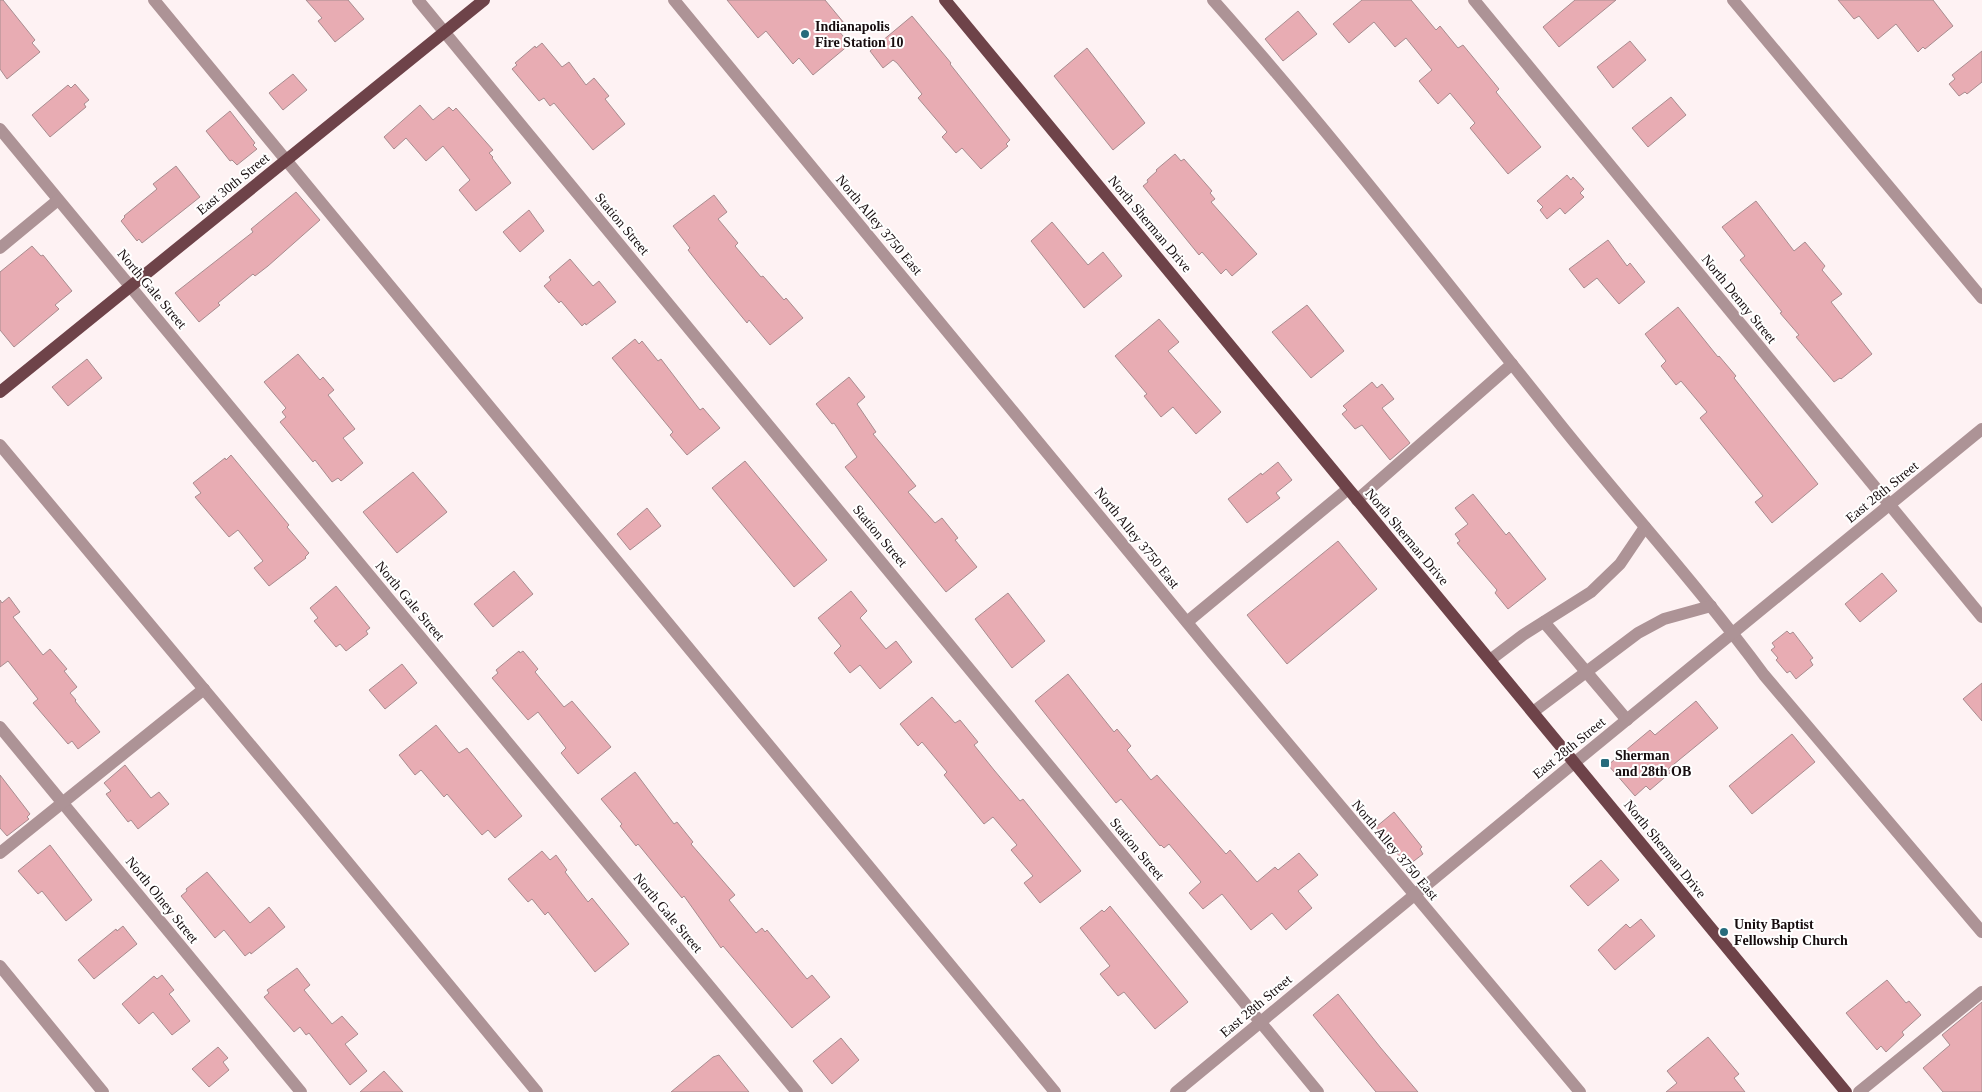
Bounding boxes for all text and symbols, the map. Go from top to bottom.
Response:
place label: Indianapolis Fire Station 10 [815,19,903,50]
marker: Indianapolis Fire Station 10 [799,28,811,40]
street label: East 30th Street [194,150,272,218]
street label: North Alley 3750 East [833,172,925,278]
street label: North Sherman Drive [1105,173,1195,275]
street label: Station Street [592,190,652,258]
street label: North Gale Street [115,246,190,332]
street label: North Denny Street [1699,252,1779,346]
street label: East 28th Street [1843,458,1921,526]
street label: North Alley 3750 East [1092,484,1182,592]
street label: North Sherman Drive [1362,486,1452,588]
street label: Station Street [850,502,910,570]
street label: North Gale Street [373,558,448,644]
street label: East 28th Street [1530,714,1608,782]
place label: Sherman and 28th OB [1615,748,1691,779]
marker: Sherman and 28th OB [1599,757,1611,769]
street label: North Alley 3750 East [1349,797,1441,903]
street label: North Sherman Drive [1621,797,1709,901]
street label: Station Street [1107,815,1167,883]
street label: North Olney Street [123,854,201,946]
street label: North Gale Street [631,870,706,956]
place label: Unity Baptist Fellowship Church [1734,917,1848,948]
marker: Unity Baptist Fellowship Church [1718,926,1730,938]
street label: East 28th Street [1217,972,1295,1040]

